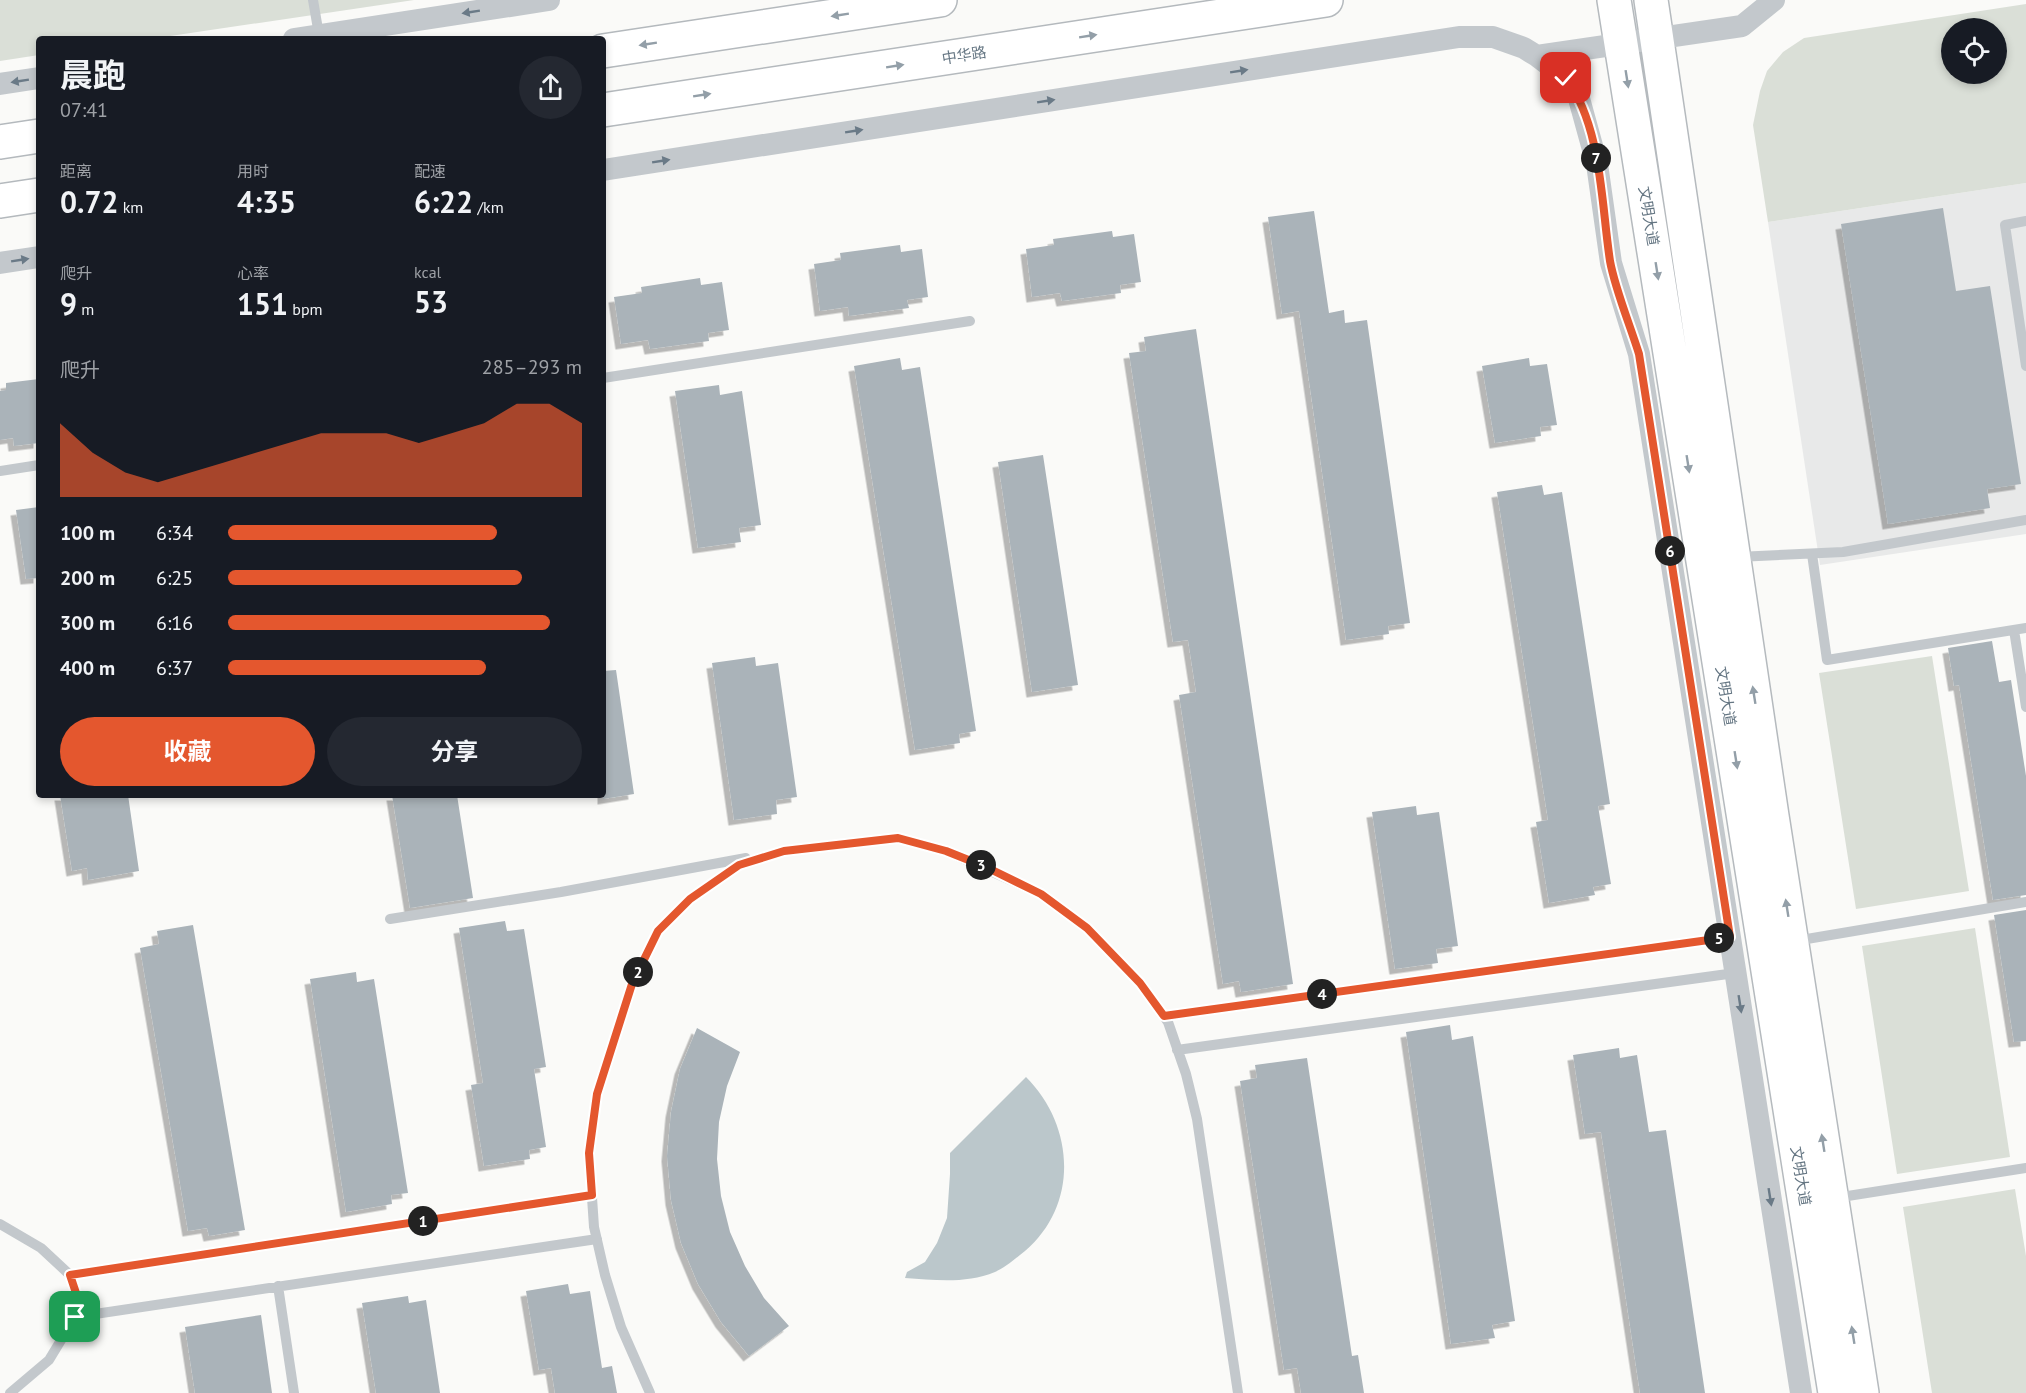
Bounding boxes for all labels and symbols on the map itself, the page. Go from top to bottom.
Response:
one-way arrow [461,8,480,17]
one-way arrow [831,11,850,20]
one-way arrow [1079,32,1098,41]
one-way arrow [638,40,657,49]
street label: 中华路 [940,42,988,68]
pin [1540,52,1591,103]
one-way arrow [886,61,905,70]
one-way arrow [1230,67,1249,76]
one-way arrow [1622,69,1631,88]
one-way arrow [10,77,29,86]
one-way arrow [693,90,712,99]
one-way arrow [1037,97,1056,106]
one-way arrow [844,127,863,136]
pin: 7 [1581,143,1611,173]
one-way arrow [651,156,670,165]
street label: 文明大道 [1635,185,1663,247]
one-way arrow [10,256,29,265]
one-way arrow [1653,262,1662,281]
one-way arrow [1684,454,1693,473]
pin: 6 [1655,536,1685,566]
street label: 文明大道 [1712,665,1740,727]
one-way arrow [1750,685,1759,704]
one-way arrow [1731,750,1740,769]
pin: 3 [966,850,996,880]
one-way arrow [1782,899,1791,918]
pin: 5 [1704,923,1734,953]
pin: 2 [623,957,653,987]
pin: 4 [1307,979,1337,1009]
one-way arrow [1736,995,1745,1014]
one-way arrow [1819,1133,1828,1152]
street label: 文明大道 [1787,1145,1815,1207]
one-way arrow [1766,1188,1775,1207]
pin: 1 [408,1206,438,1236]
pin [49,1291,100,1342]
one-way arrow [1849,1326,1858,1345]

